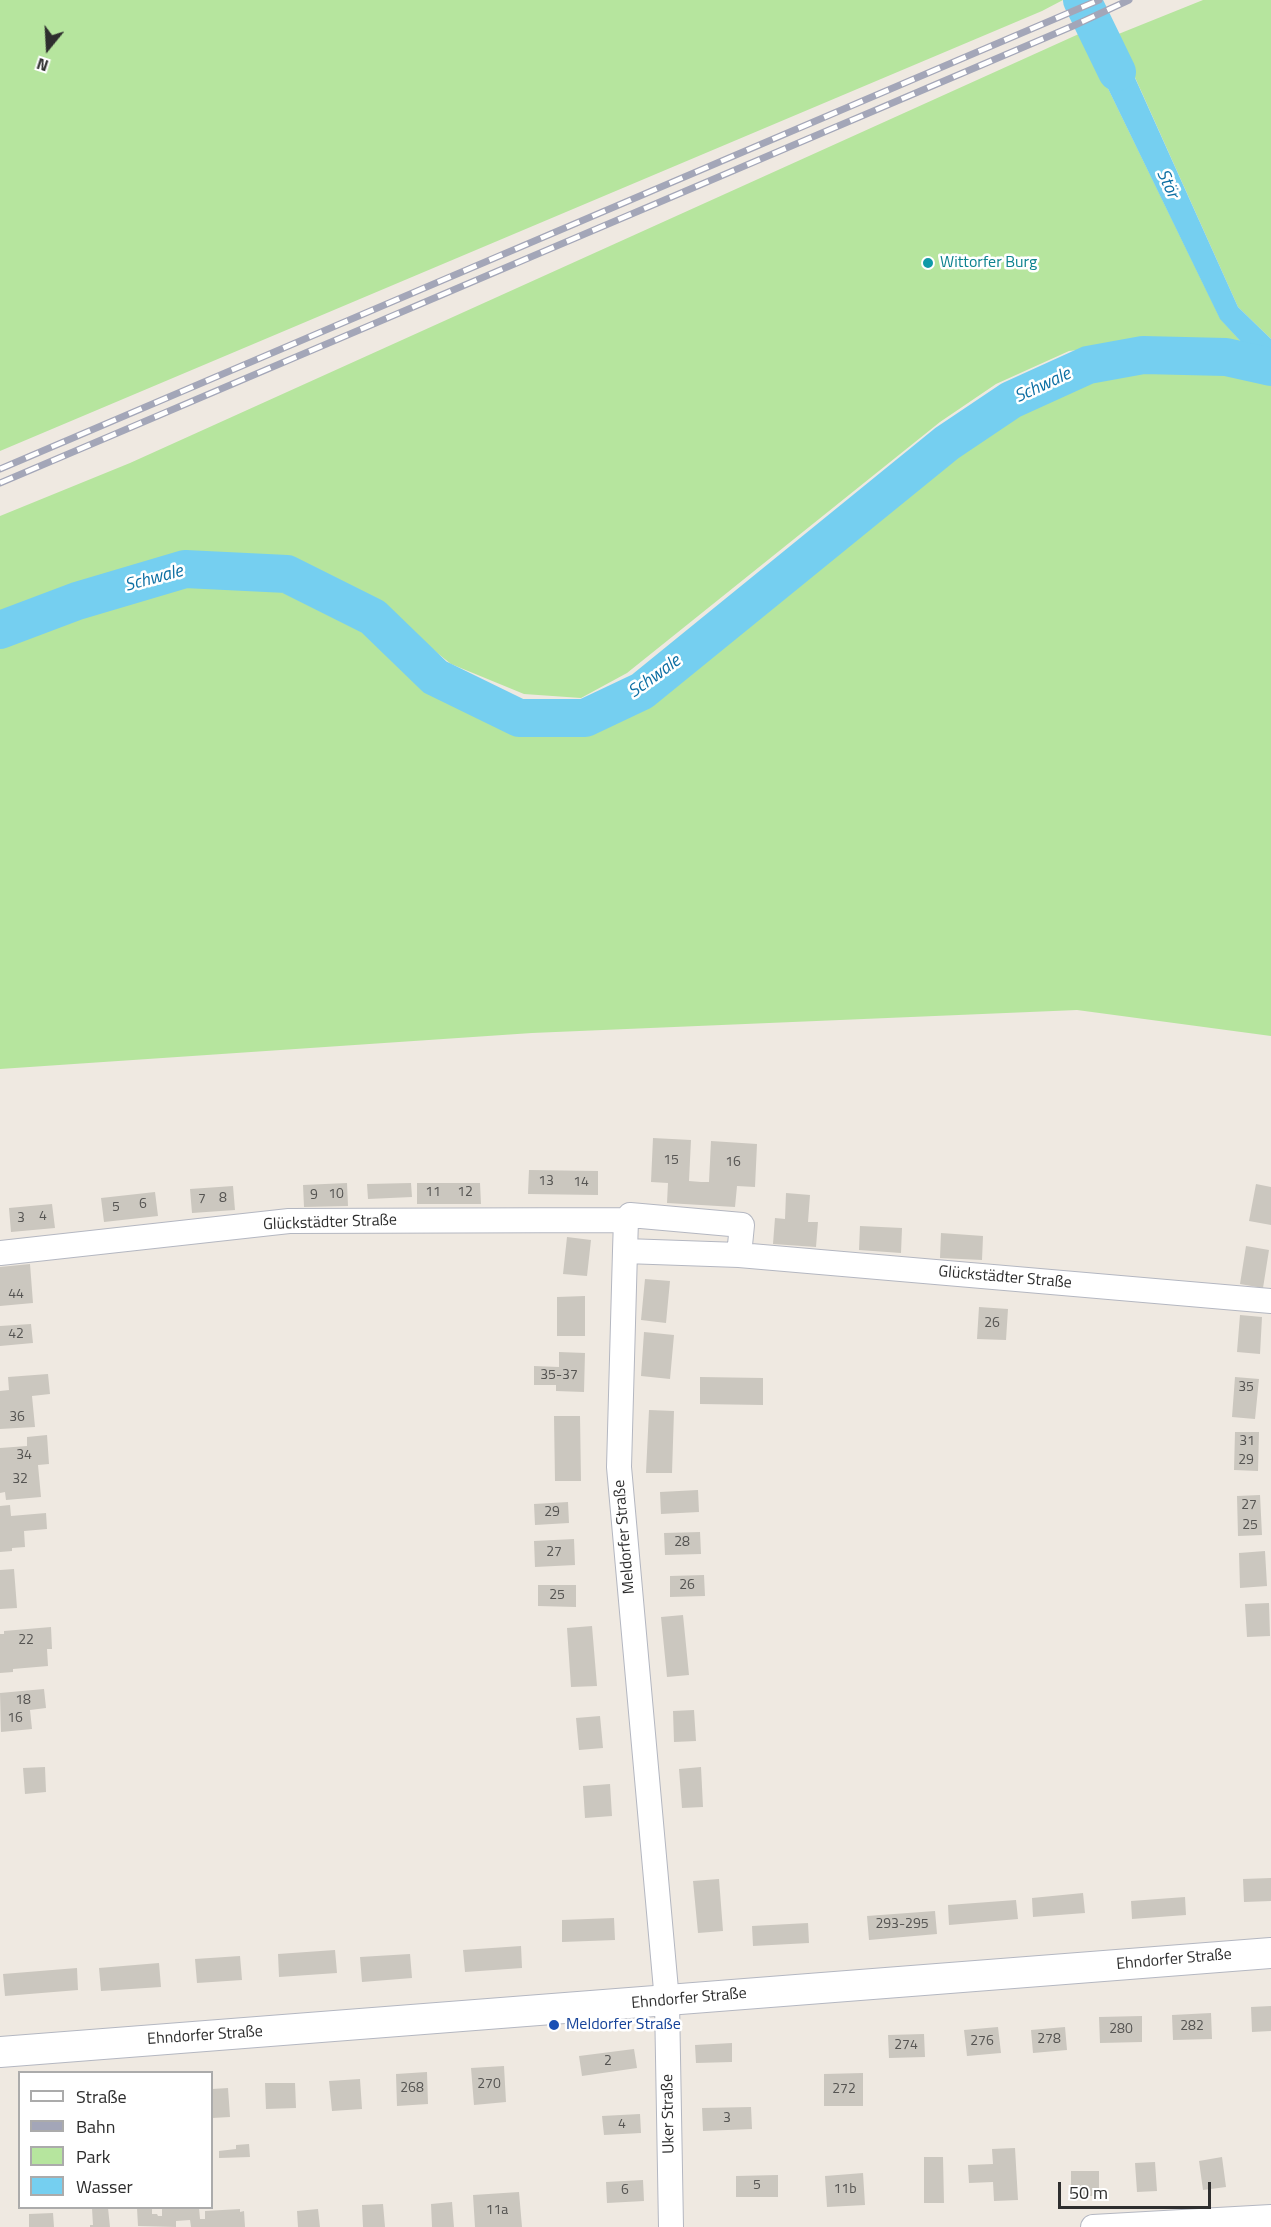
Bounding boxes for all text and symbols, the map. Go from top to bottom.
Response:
north arrow [18,18,78,78]
text: N [33,52,51,78]
water label: Stör [1151,166,1183,202]
place label: Wittorfer Burg [940,253,1037,273]
marker: Wittorfer Burg [921,256,935,270]
water label: Schwale [1012,364,1074,408]
water label: Schwale [123,561,185,597]
water label: Schwale [625,651,685,703]
house number: 15 [663,1153,679,1169]
house number: 16 [725,1155,741,1171]
house number: 13 [538,1174,554,1190]
house number: 14 [573,1175,589,1191]
house number: 11 [425,1185,441,1201]
house number: 12 [457,1185,473,1201]
house number: 10 [328,1187,344,1203]
house number: 9 [310,1188,318,1204]
house number: 8 [219,1191,227,1207]
house number: 7 [198,1192,206,1208]
house number: 6 [139,1197,147,1213]
house number: 5 [112,1200,120,1216]
house number: 4 [39,1209,47,1225]
house number: 3 [17,1211,25,1227]
street label: Glückstädter Straße [263,1211,397,1235]
street label: Glückstädter Straße [937,1263,1073,1293]
house number: 44 [8,1287,24,1303]
house number: 26 [984,1316,1000,1332]
house number: 42 [8,1327,24,1343]
house number: 35-37 [540,1368,578,1384]
house number: 35 [1238,1380,1254,1396]
house number: 36 [9,1410,25,1426]
house number: 31 [1239,1434,1255,1450]
house number: 34 [16,1448,32,1464]
house number: 29 [1238,1453,1254,1469]
house number: 32 [12,1472,28,1488]
street label: Meldorfer Straße [610,1479,640,1595]
house number: 27 [1241,1498,1257,1514]
house number: 29 [544,1505,560,1521]
house number: 25 [1242,1518,1258,1534]
house number: 28 [674,1535,690,1551]
house number: 27 [546,1545,562,1561]
house number: 26 [679,1578,695,1594]
house number: 25 [549,1588,565,1604]
house number: 22 [18,1633,34,1649]
house number: 18 [15,1693,31,1709]
house number: 16 [7,1711,23,1727]
house number: 293-295 [875,1917,929,1933]
street label: Ehndorfer Straße [1116,1945,1232,1975]
street label: Ehndorfer Straße [631,1984,747,2014]
place label: Meldorfer Straße [566,2015,681,2035]
marker: Meldorfer Straße [547,2018,561,2032]
house number: 282 [1180,2019,1204,2035]
street label: Ehndorfer Straße [147,2022,263,2050]
house number: 280 [1109,2022,1133,2038]
house number: 278 [1037,2032,1061,2048]
house number: 276 [970,2034,994,2050]
house number: 274 [894,2038,918,2054]
house number: 2 [604,2054,612,2070]
legend [18,2071,213,2209]
street label: Uker Straße [659,2074,679,2154]
house number: 270 [477,2077,501,2093]
house number: 268 [400,2081,424,2097]
house number: 272 [832,2082,856,2098]
text: Straße [76,2083,127,2110]
house number: 3 [723,2111,731,2127]
text: Bahn [76,2113,115,2140]
house number: 4 [618,2117,626,2133]
text: Park [76,2143,110,2170]
scale bar [1061,2170,1214,2208]
text: Wasser [76,2173,133,2200]
house number: 5 [753,2178,761,2194]
text: 50 m [1069,2179,1108,2206]
house number: 11b [833,2182,857,2198]
house number: 6 [621,2183,629,2199]
house number: 11a [486,2203,508,2219]

